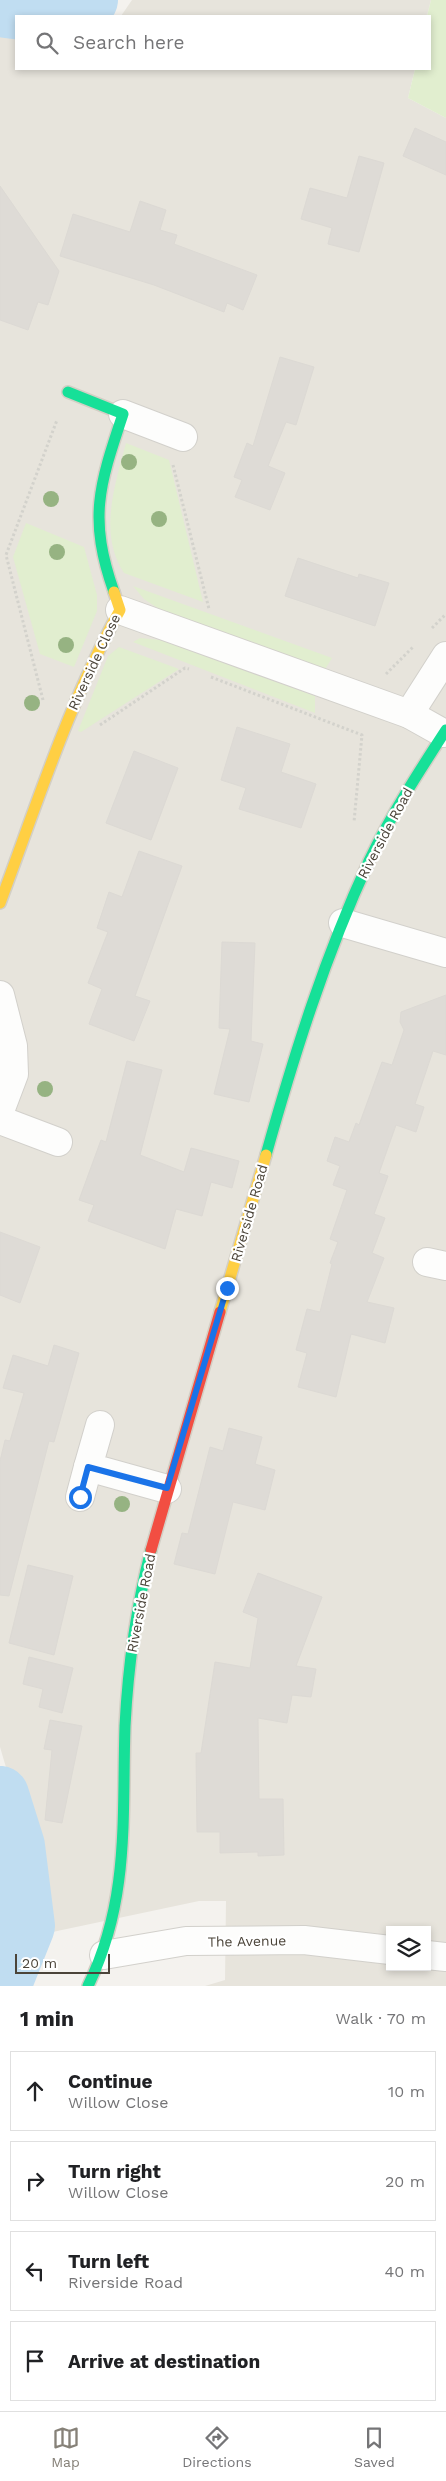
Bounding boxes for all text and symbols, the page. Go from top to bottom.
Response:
search box [15,15,431,70]
icon: search [33,29,61,57]
text: Search here [73,31,184,54]
street label: Riverside Close [65,611,123,713]
street label: Riverside Road [354,785,416,881]
street label: Riverside Road [227,1162,271,1264]
route end [216,1277,239,1300]
route start [69,1486,92,1509]
street label: Riverside Road [124,1552,158,1654]
map controls [386,1926,431,1971]
button: layers [386,1926,431,1971]
street label: The Avenue [208,1932,286,1950]
scale bar [15,1951,110,1974]
text: 20 m [22,1955,57,1971]
text: 1 min [20,2006,74,2031]
text: Walk · 70 m [335,2009,426,2028]
text: Continue [68,2070,152,2093]
icon: ahead [21,2077,49,2105]
text: 10 m [388,2082,425,2101]
text: Willow Close [68,2093,168,2112]
text: Turn right [68,2160,161,2183]
icon: right [21,2167,49,2195]
text: 20 m [385,2172,425,2191]
text: Willow Close [68,2183,168,2202]
text: Turn left [68,2250,149,2273]
icon: left [21,2257,49,2285]
text: 40 m [385,2262,425,2281]
text: Riverside Road [68,2273,183,2292]
icon: arrive [21,2347,49,2375]
text: Arrive at destination [68,2350,260,2373]
tab: Map [51,2424,80,2470]
tab: Directions [182,2424,252,2470]
tab: Saved [354,2424,395,2470]

